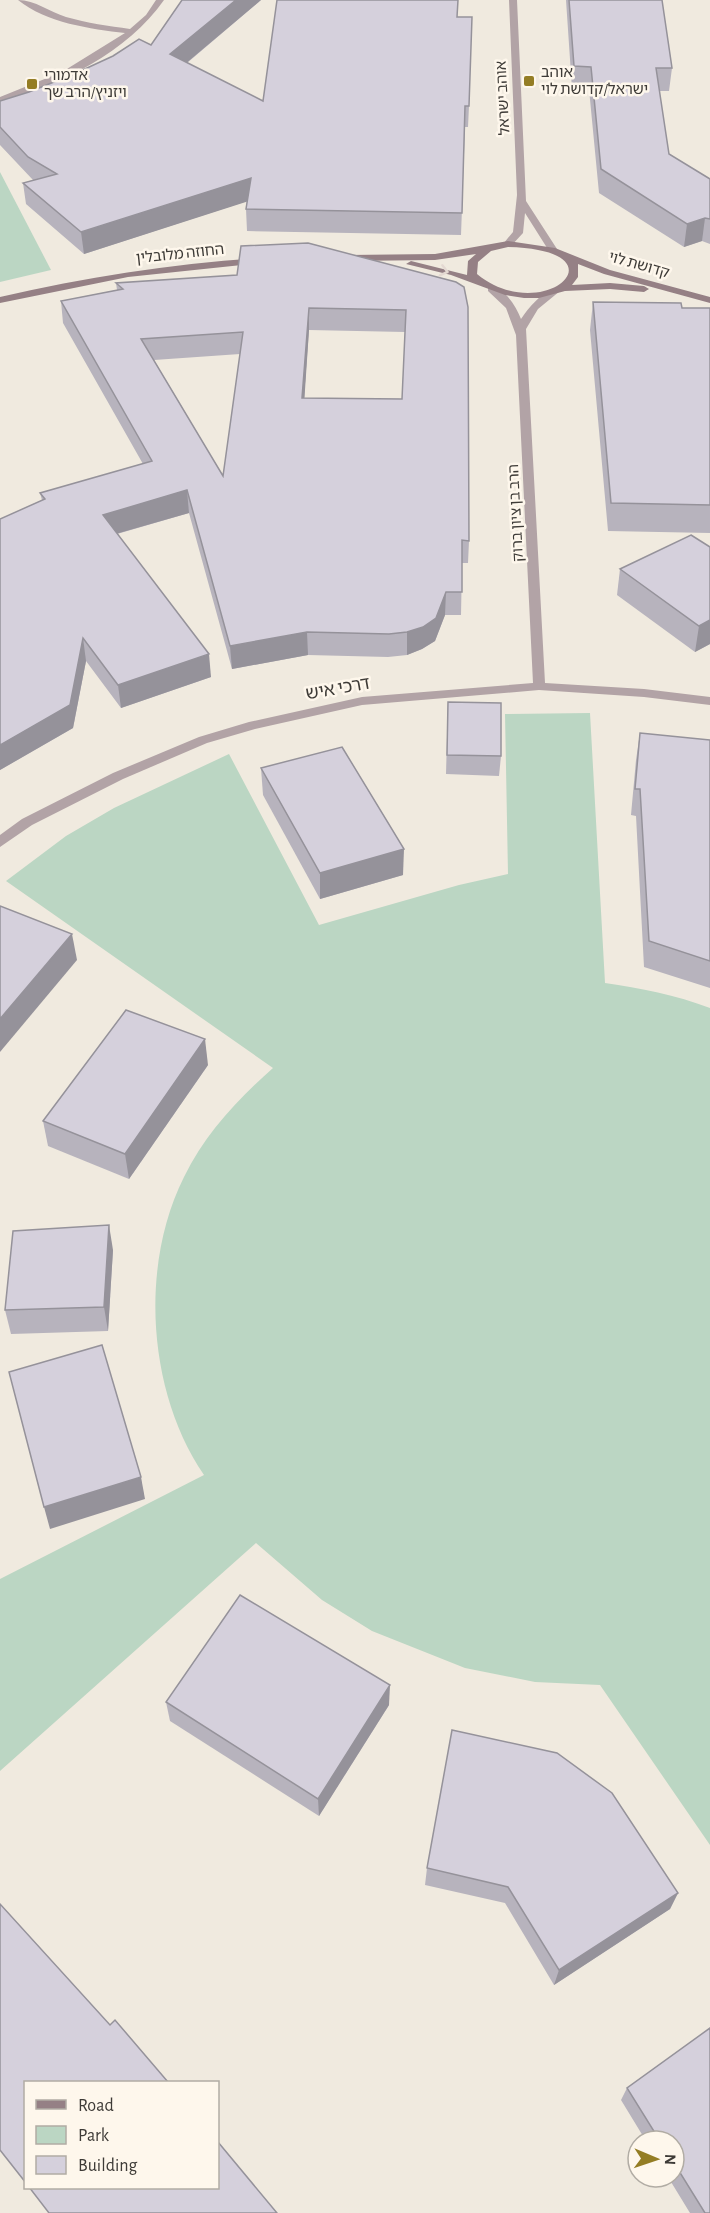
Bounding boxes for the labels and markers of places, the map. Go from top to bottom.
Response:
place label: אוהב ישראל/קדושת לוי [541,65,648,97]
place label: אדמורי ויזניץ/הרב שך [44,68,127,100]
marker: אוהב ישראל/קדושת לוי [522,74,536,88]
marker: אדמורי ויזניץ/הרב שך [25,77,39,91]

